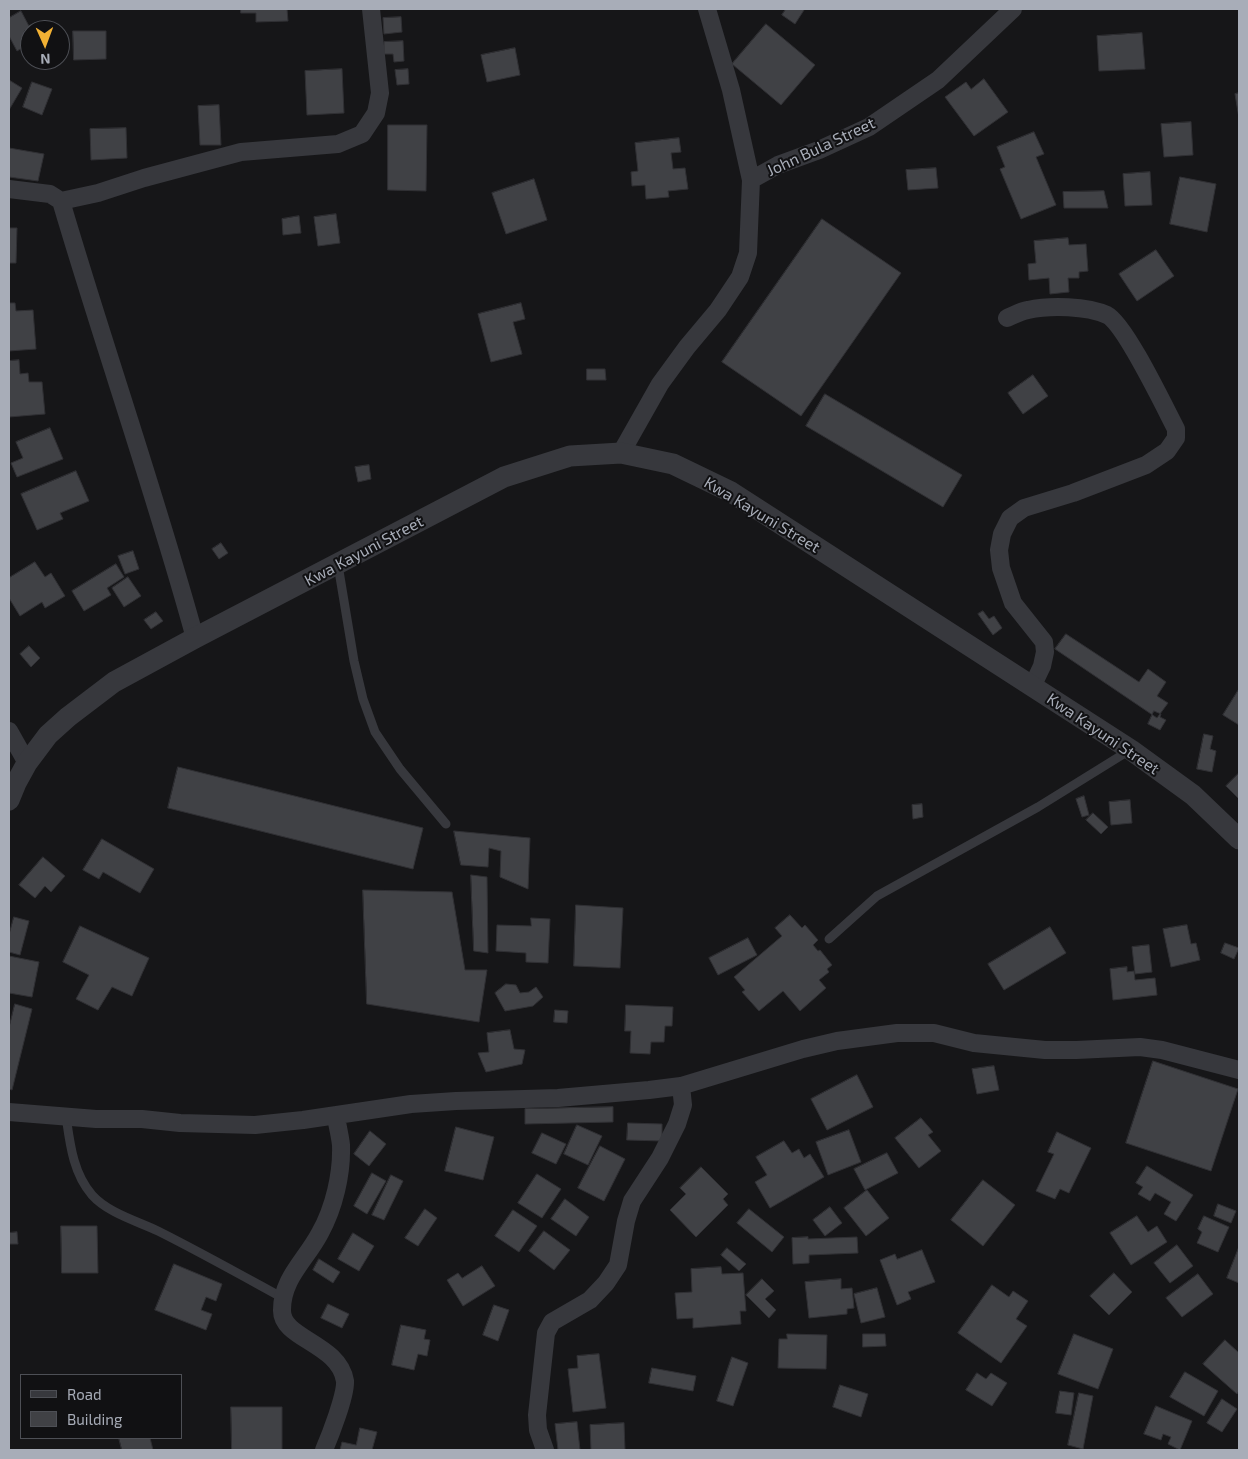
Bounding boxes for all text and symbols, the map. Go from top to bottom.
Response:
north arrow [20,20,70,70]
text: N [40,51,51,68]
street label: John Bula Street [764,114,878,180]
street label: Kwa Kayuni Street [701,473,823,557]
street label: Kwa Kayuni Street [301,512,427,590]
street label: Kwa Kayuni Street [1043,689,1163,779]
legend [20,1374,182,1439]
text: Road [67,1385,102,1403]
text: Building [67,1410,122,1428]

